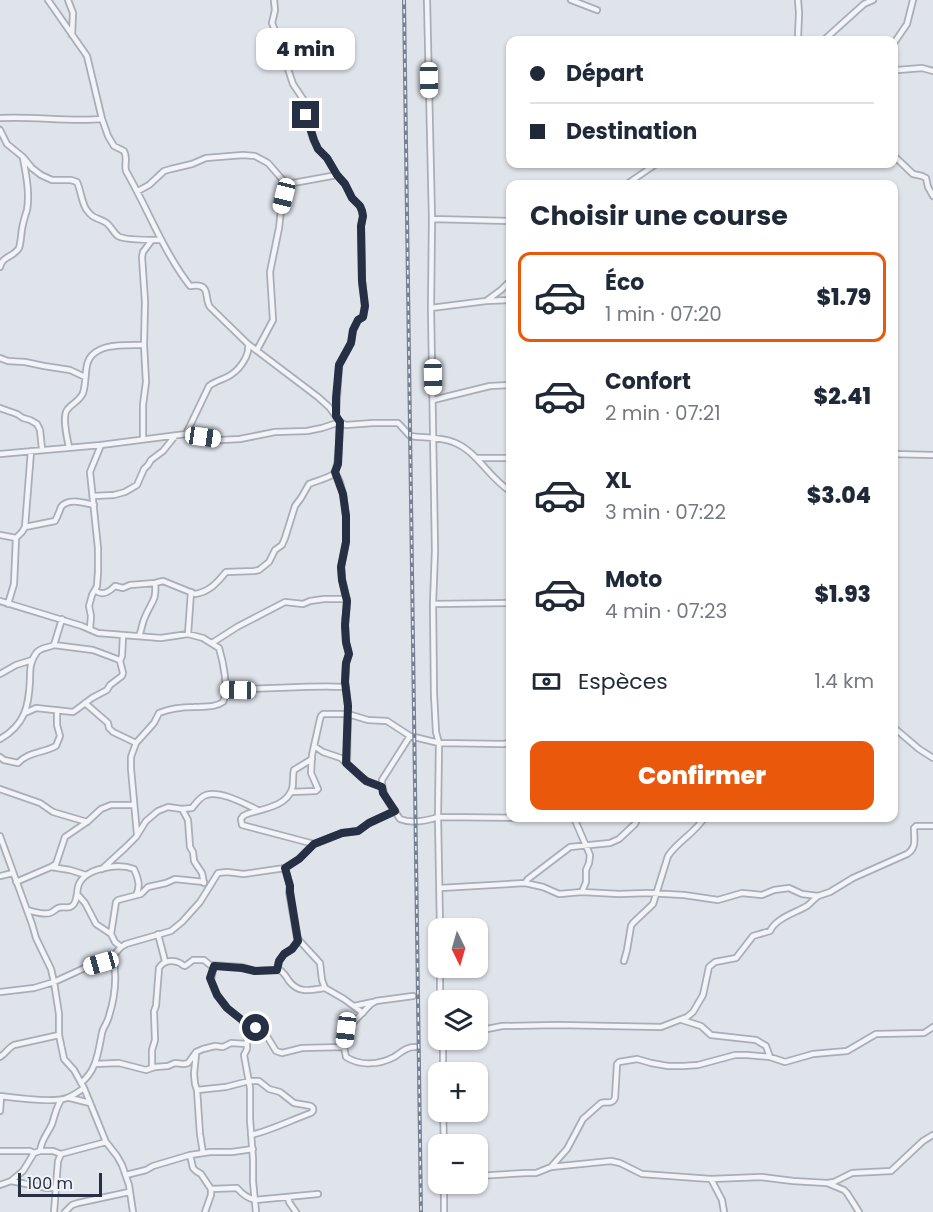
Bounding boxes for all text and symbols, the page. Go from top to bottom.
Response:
callout: 4 min [256,28,356,70]
text: 4 min [276,35,335,63]
text: Départ [566,58,644,89]
car [420,62,438,98]
route end [292,101,319,128]
text: Destination [566,116,697,147]
car [271,176,297,216]
text: Choisir une course [530,197,788,234]
text: Éco [605,267,644,298]
icon: car [533,270,587,324]
text: $1.79 [816,282,871,313]
text: 1 min · 07:20 [605,300,722,328]
car [424,359,442,395]
text: Confort [605,366,691,397]
icon: car [533,369,587,423]
text: $2.41 [814,381,871,412]
text: 2 min · 07:21 [605,399,721,427]
car [184,426,222,448]
text: XL [605,465,631,496]
icon: car [533,468,587,522]
text: $3.04 [807,480,871,511]
text: 3 min · 07:22 [605,498,726,526]
text: Moto [605,564,662,595]
icon: car [533,567,587,621]
text: $1.93 [815,579,871,610]
text: 4 min · 07:23 [605,597,727,625]
icon: cash [530,665,563,698]
text: Espèces [578,666,668,697]
text: 1.4 km [815,667,874,695]
car [220,681,256,699]
button: Confirmer [530,741,874,810]
north arrow [428,918,488,978]
map controls [428,918,488,1194]
car [81,949,121,977]
button: layers [428,990,488,1050]
car [335,1011,357,1049]
route start [242,1014,269,1041]
button: + [428,1062,488,1122]
button: − [428,1134,488,1194]
scale bar [18,1170,102,1198]
text: 100 m [27,1172,73,1195]

